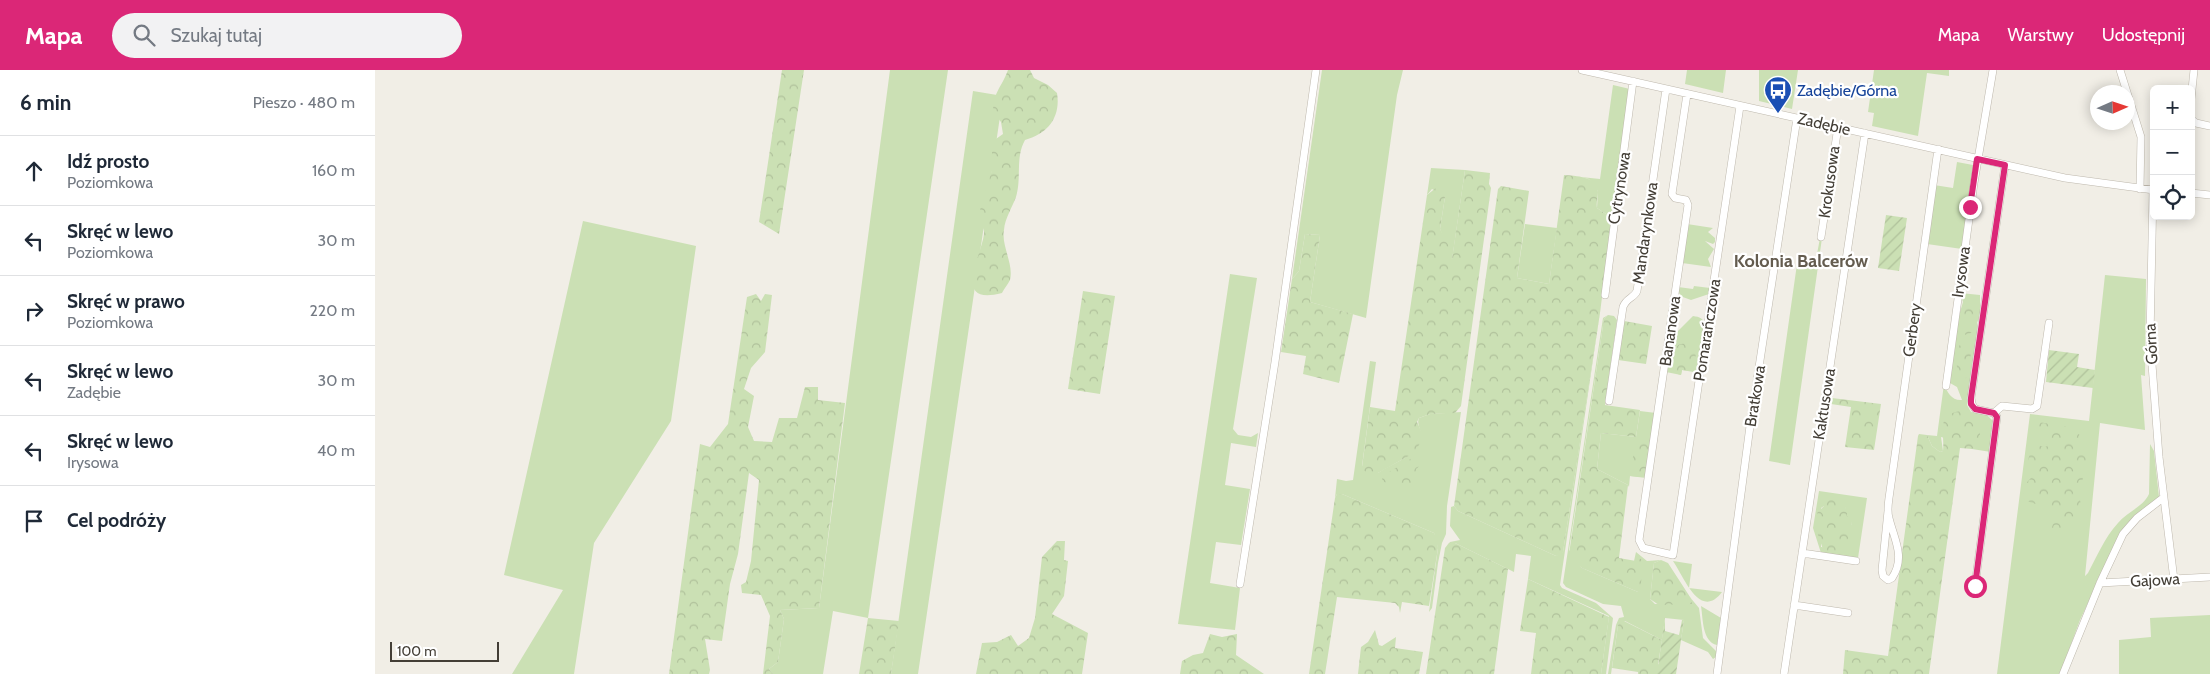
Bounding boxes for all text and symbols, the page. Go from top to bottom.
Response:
search box [112,13,462,58]
text: Mapa [25,21,82,50]
icon: search [130,21,158,49]
text: Szukaj tutaj [170,24,262,47]
text: Mapa [1938,24,1980,46]
text: Warstwy [2008,24,2074,46]
text: Udostępnij [2102,24,2185,46]
bus stop icon: Zadębie/Górna [1763,75,1793,114]
place label: Zadębie/Górna [1797,81,1897,100]
north arrow [2090,85,2135,130]
map controls [2150,85,2195,220]
button: + [2150,85,2195,130]
text: 6 min [20,90,71,115]
text: Pieszo · 480 m [253,93,355,112]
street label: Zadębie [1796,109,1852,139]
button: − [2150,130,2195,175]
street label: Krokusowa [1815,144,1844,219]
text: Idź prosto [67,150,149,173]
street label: Cytrynowa [1604,150,1634,226]
icon: ahead [20,157,48,185]
text: 160 m [312,161,355,180]
text: Poziomkowa [67,173,153,192]
button: locate [2150,175,2195,220]
street label: Mandarynkowa [1628,180,1662,285]
route end [1959,196,1982,219]
text: Skręć w lewo [67,220,173,243]
icon: left [20,227,48,255]
text: 30 m [318,231,355,250]
text: Poziomkowa [67,243,153,262]
street label: Irysowa [1948,245,1974,299]
district label: Kolonia Balcerów [1734,250,1868,272]
street label: Pomarańczowa [1690,277,1725,383]
text: Skręć w prawo [67,290,185,313]
street label: Bananowa [1656,294,1684,367]
icon: right [20,297,48,325]
text: 220 m [309,301,355,320]
street label: Gerbery [1899,302,1925,358]
text: Poziomkowa [67,313,153,332]
street label: Górna [2140,323,2162,365]
text: Skręć w lewo [67,360,173,383]
street label: Bratkowa [1741,364,1769,428]
icon: left [20,367,48,395]
street label: Kaktusowa [1809,367,1839,441]
text: 30 m [318,371,355,390]
text: Zadębie [67,383,121,402]
text: Skręć w lewo [67,430,173,453]
icon: left [20,437,48,465]
text: 40 m [317,441,355,460]
text: Irysowa [67,453,119,472]
icon: arrive [20,507,48,535]
text: Cel podróży [67,509,166,532]
street label: Gajowa [2130,569,2181,591]
route start [1964,575,1987,598]
scale bar [390,639,499,662]
text: 100 m [397,642,437,660]

